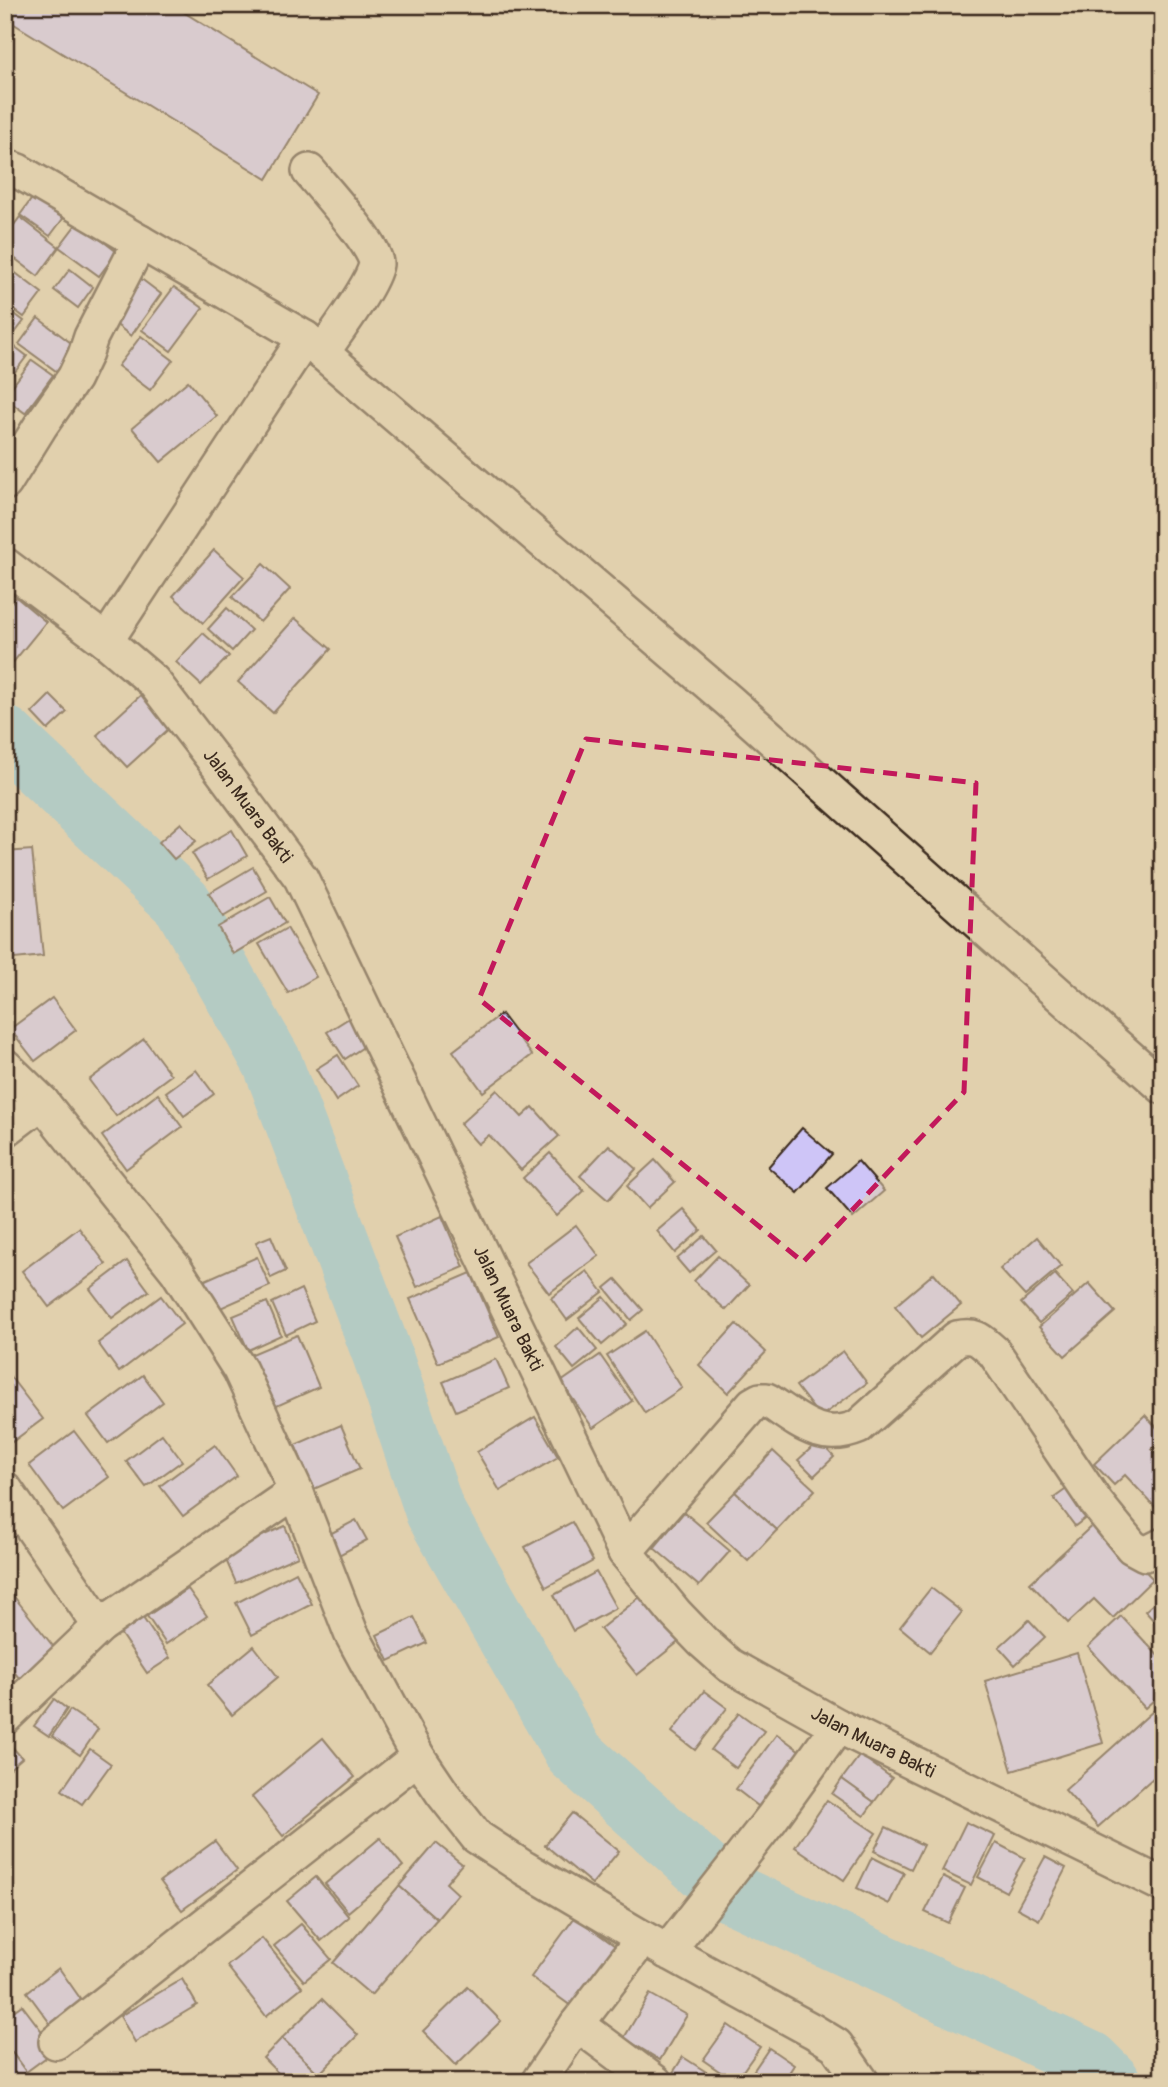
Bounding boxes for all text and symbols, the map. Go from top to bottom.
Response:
street label: Jalan Muara Bakti [198,744,298,868]
street label: Jalan Muara Bakti [468,1242,548,1375]
street label: Jalan Muara Bakti [807,1701,939,1784]

